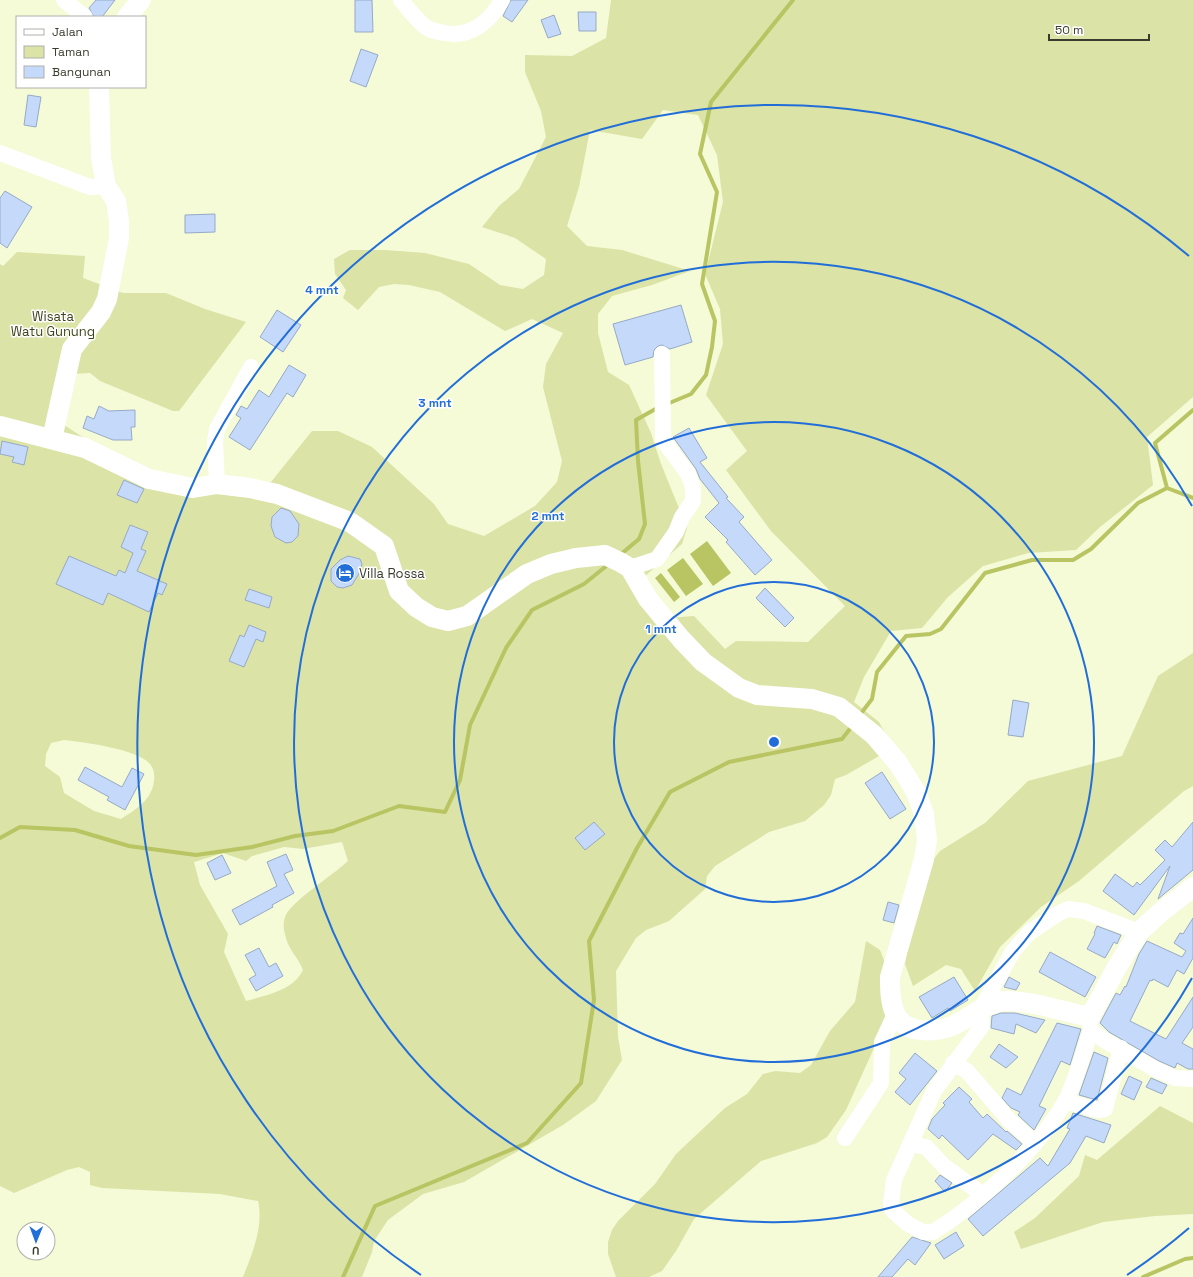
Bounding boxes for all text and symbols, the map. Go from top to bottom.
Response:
legend [16,16,146,88]
scale bar [1049,16,1149,42]
text: 50 m [1055,22,1083,38]
text: Jalan [52,24,83,40]
text: Taman [52,44,89,60]
text: Bangunan [52,64,111,80]
text: 4 mnt [305,282,339,298]
park label: Wisata Watu Gunung [11,308,95,340]
text: 3 mnt [418,395,452,411]
text: 2 mnt [531,508,565,524]
hotel icon: Villa Rossa [334,562,356,584]
place label: Villa Rossa [359,565,425,582]
text: 1 mnt [645,621,677,637]
centre of rings [767,735,781,749]
north arrow [16,1221,56,1261]
text: U [32,1244,40,1258]

